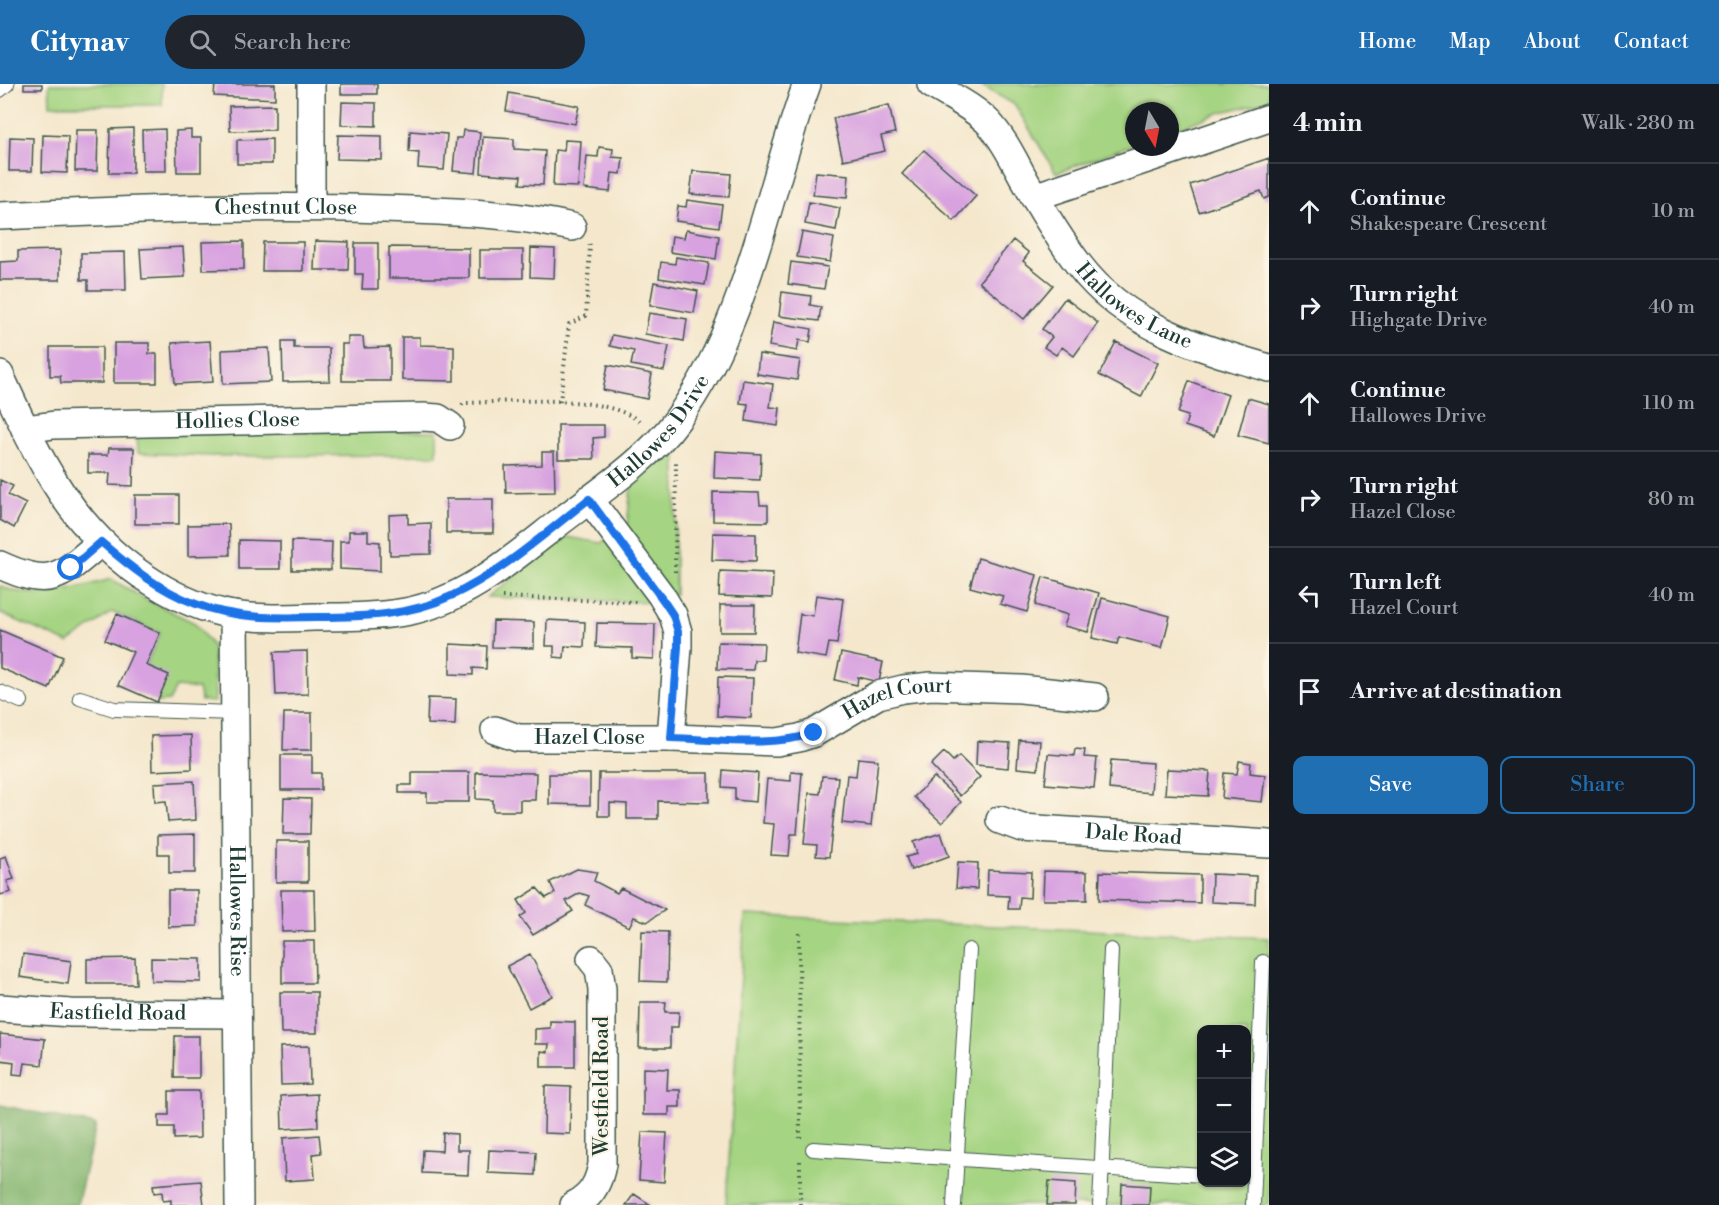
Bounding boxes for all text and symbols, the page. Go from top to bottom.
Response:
search box [165,15,585,69]
text: Citynav [30,25,129,60]
icon: search [186,26,219,59]
text: Search here [234,29,351,56]
text: Home [1359,29,1416,55]
text: Map [1449,29,1491,55]
text: About [1524,29,1581,55]
text: Contact [1614,29,1689,55]
north arrow [1125,102,1179,156]
text: 4 min [1293,107,1363,139]
text: Walk · 280 m [1582,111,1695,136]
text: Continue [1350,185,1446,212]
street label: Chestnut Close [214,195,358,221]
icon: ahead [1293,195,1326,228]
text: 10 m [1652,199,1695,224]
text: Shakespeare Crescent [1350,212,1547,237]
street label: Hallowes Lane [1069,257,1196,355]
text: Turn right [1350,281,1458,308]
icon: right [1293,291,1326,324]
text: 40 m [1648,295,1695,320]
text: Highgate Drive [1350,308,1487,333]
street label: Hallowes Drive [603,370,716,494]
text: Continue [1350,377,1446,404]
icon: ahead [1293,387,1326,420]
text: 110 m [1643,391,1695,416]
text: Hallowes Drive [1350,404,1486,429]
street label: Hollies Close [175,407,300,435]
text: Turn right [1350,473,1458,500]
icon: right [1293,483,1326,516]
text: 80 m [1648,487,1695,512]
text: Hazel Close [1350,500,1456,525]
route start [57,554,83,580]
text: Turn left [1350,569,1441,596]
icon: left [1293,579,1326,612]
text: 40 m [1648,583,1695,608]
text: Hazel Court [1350,596,1459,621]
street label: Hazel Court [838,673,953,726]
icon: arrive [1293,675,1326,708]
text: Arrive at destination [1350,678,1562,705]
route end [800,719,826,745]
street label: Hazel Close [534,725,645,751]
button: Save [1293,756,1488,814]
button: Share [1500,756,1695,814]
street label: Dale Road [1084,819,1183,851]
street label: Hallowes Rise [223,845,250,977]
street label: Eastfield Road [49,999,186,1027]
street label: Westfield Road [589,1016,615,1157]
map controls [1197,1025,1251,1187]
button: + [1197,1025,1251,1079]
button: − [1197,1079,1251,1133]
button: layers [1197,1133,1251,1187]

